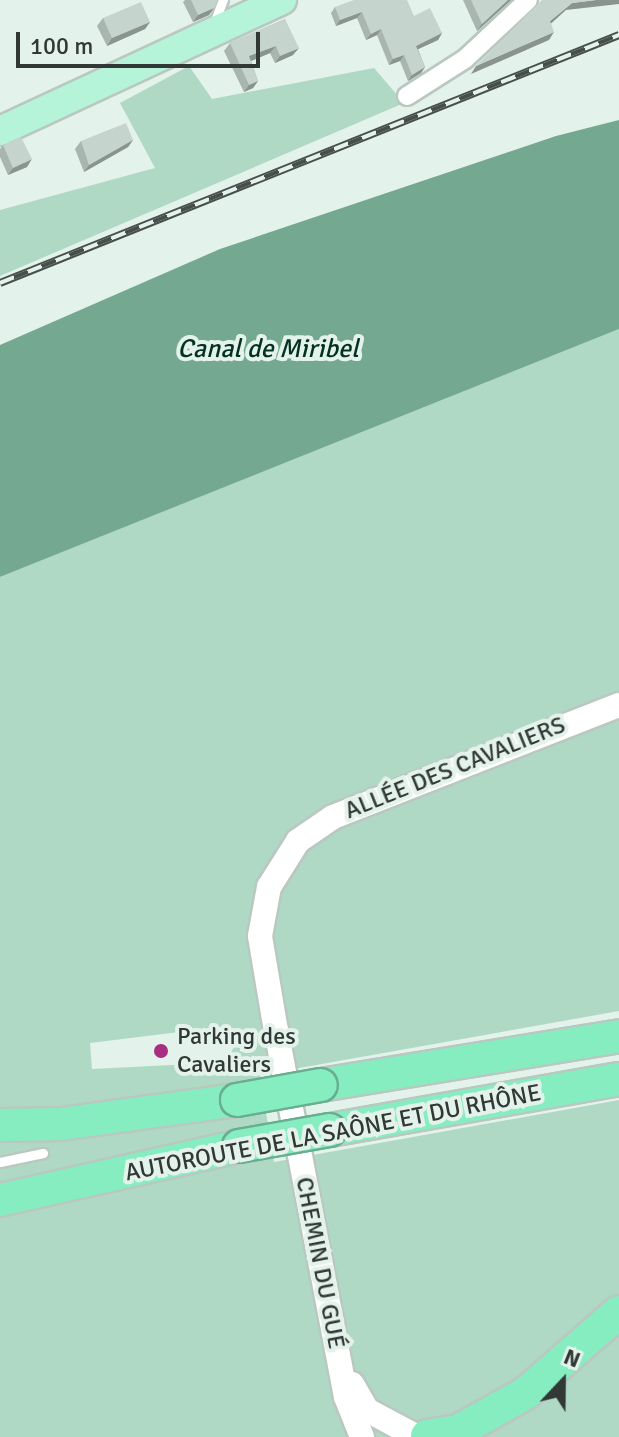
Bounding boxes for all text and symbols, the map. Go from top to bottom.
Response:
scale bar [20,16,264,66]
text: 100 m [30,31,93,61]
water label: Canal de Miribel [177,334,359,366]
street label: ALLÉE DES CAVALIERS [341,711,569,825]
place label: Parking des Cavaliers [177,1023,296,1079]
marker: Parking des Cavaliers [152,1042,170,1060]
street label: AUTOROUTE DE LA SAÔNE ET DU RHÔNE [123,1079,543,1187]
street label: CHEMIN DU GUÉ [289,1175,351,1351]
north arrow [523,1341,603,1421]
text: N [560,1343,584,1374]

